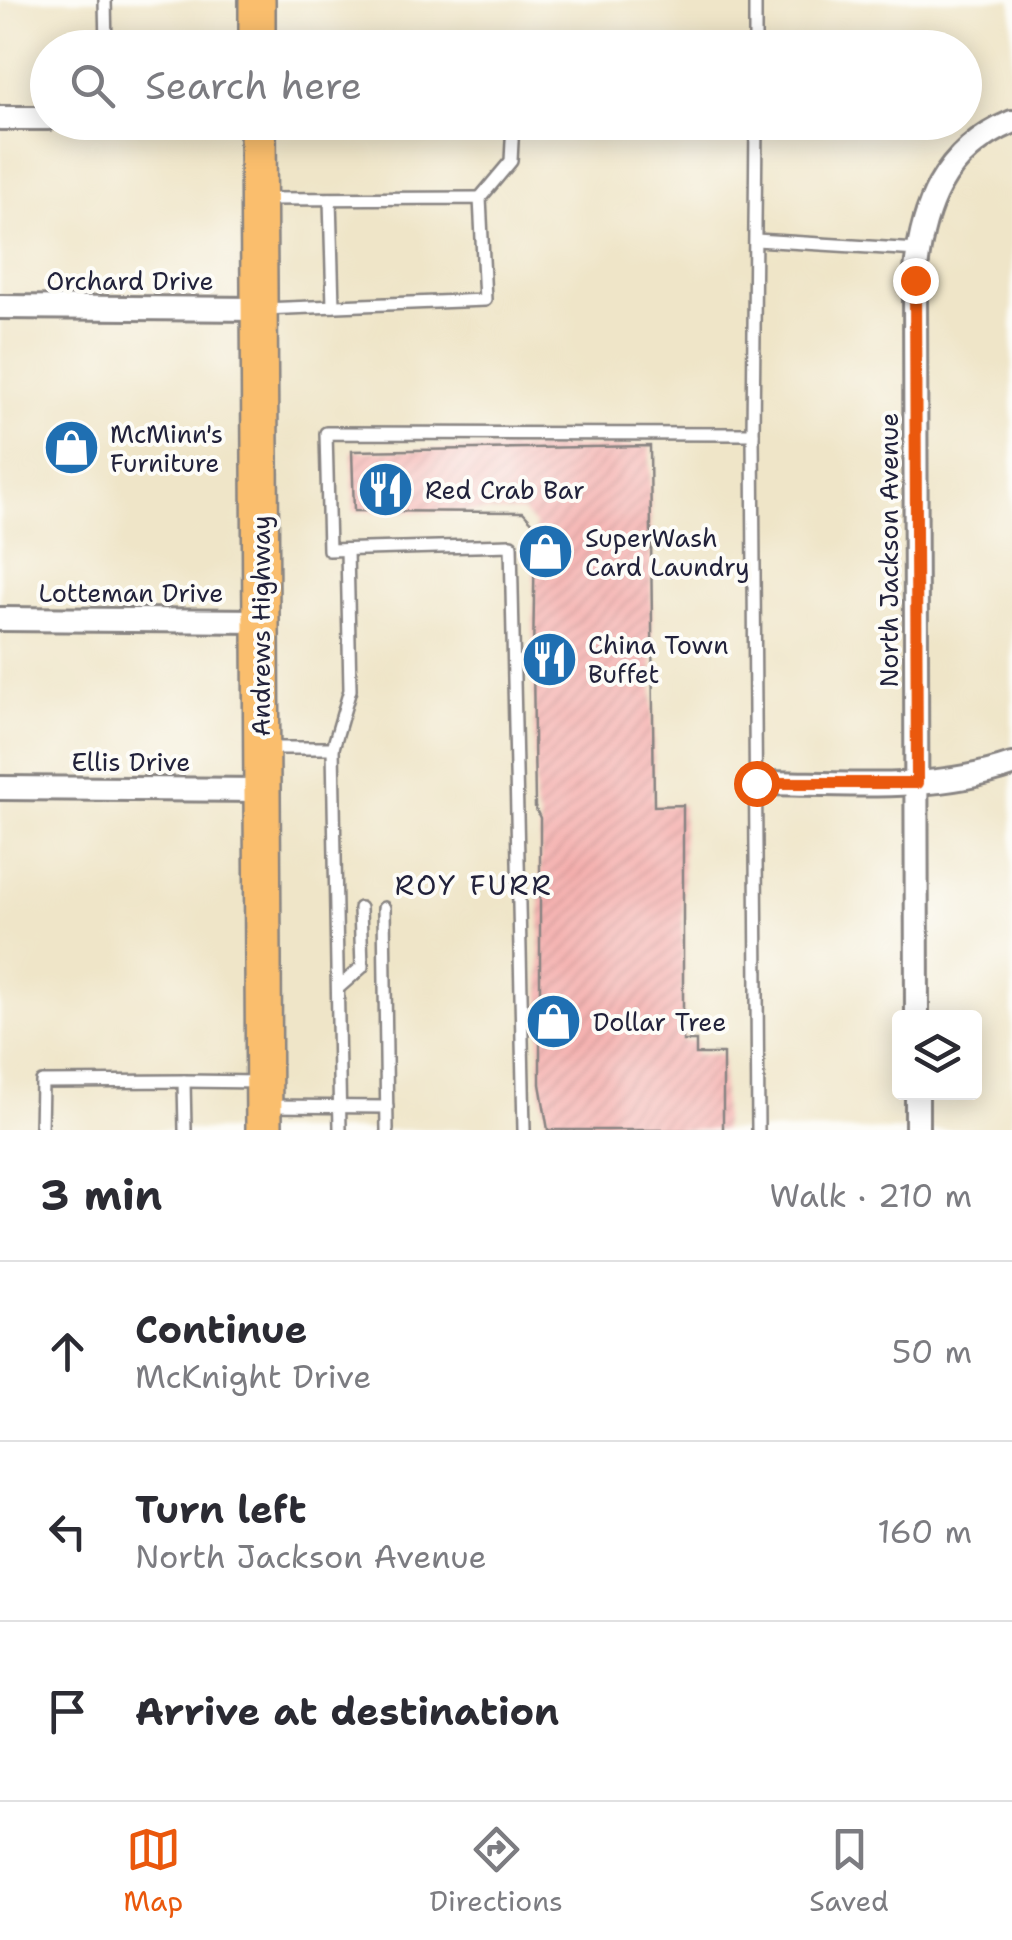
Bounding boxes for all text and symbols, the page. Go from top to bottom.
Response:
search box [30,30,982,140]
icon: search [65,58,120,113]
text: Search here [145,60,362,111]
route end [893,258,939,304]
street label: Orchard Drive [46,264,214,298]
street label: North Jackson Avenue [872,413,906,687]
place label: McMinn's Furniture [110,417,223,480]
shop icon: McMinn's Furniture [41,418,101,478]
restaurant icon: Red Crab Bar [356,460,416,520]
place label: Red Crab Bar [425,473,585,507]
street label: Andrews Highway [244,515,278,737]
place label: SuperWash Card Laundry [585,521,750,584]
shop icon: SuperWash Card Laundry [516,522,576,582]
street label: Lotteman Drive [39,576,223,610]
place label: China Town Buffet [588,628,728,691]
restaurant icon: China Town Buffet [519,629,579,689]
street label: Ellis Drive [72,745,190,779]
route start [734,761,780,807]
district label: ROY FURR [395,866,553,904]
shop icon: Dollar Tree [524,992,584,1052]
place label: Dollar Tree [593,1005,726,1039]
map controls [892,1010,982,1100]
button: layers [892,1010,982,1100]
text: 3 min [40,1167,162,1223]
text: Walk · 210 m [770,1174,972,1217]
text: Continue [135,1304,307,1355]
icon: ahead [40,1324,95,1379]
text: 50 m [892,1330,972,1373]
text: McKnight Drive [135,1355,371,1398]
text: Turn left [135,1484,307,1535]
icon: left [40,1504,95,1559]
text: 160 m [877,1510,972,1553]
text: North Jackson Avenue [135,1535,487,1578]
icon: arrive [40,1684,95,1739]
text: Arrive at destination [135,1686,559,1737]
tab: Map [123,1822,183,1920]
tab: Directions [430,1822,563,1920]
tab: Saved [809,1822,889,1920]

